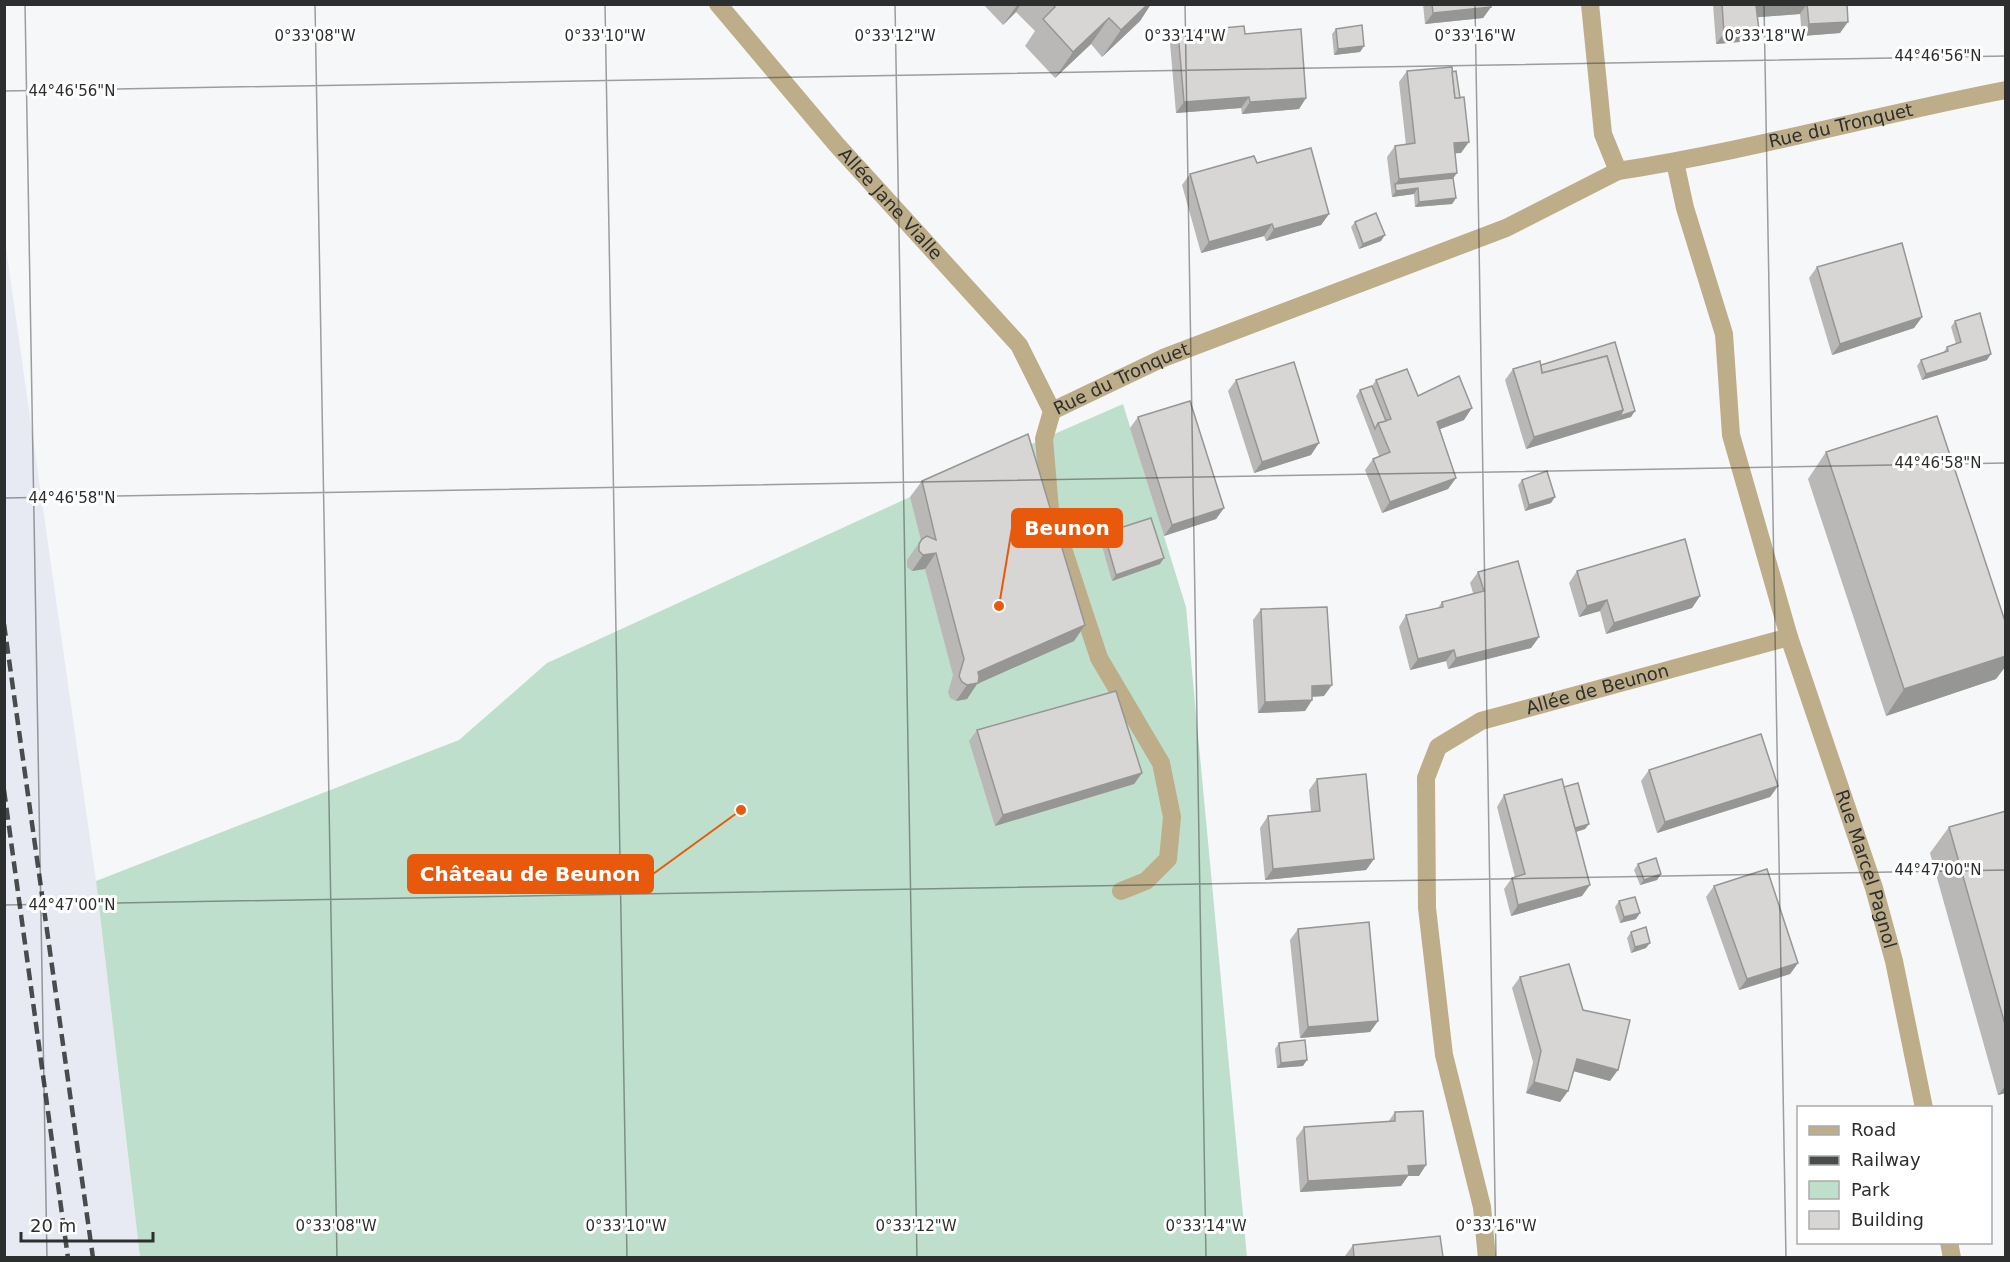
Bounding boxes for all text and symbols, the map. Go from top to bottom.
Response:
text: 0°33'08"W [274,27,356,45]
text: 0°33'10"W [564,27,646,45]
text: 0°33'12"W [854,27,936,45]
text: 0°33'14"W [1144,27,1226,45]
text: 0°33'16"W [1434,27,1516,45]
text: 0°33'18"W [1724,27,1806,45]
text: 44°46'56"N [1894,47,1982,65]
text: 44°46'56"N [28,82,116,100]
street label: Rue du Tronquet [1767,99,1915,152]
street label: Allée Jane Vialle [835,143,947,264]
street label: Rue du Tronquet [1050,338,1192,419]
text: 44°46'58"N [1894,454,1982,472]
text: 44°46'58"N [28,489,116,507]
callout: Beunon [1012,509,1122,547]
text: Beunon [1024,516,1110,540]
street label: Allée de Beunon [1523,659,1671,718]
street label: Rue Marcel Pagnol [1831,787,1901,951]
callout: Château de Beunon [408,855,653,893]
text: 44°47'00"N [1894,861,1982,879]
text: Château de Beunon [420,862,640,886]
text: 44°47'00"N [28,896,116,914]
legend [1797,1106,1992,1244]
text: Road [1851,1119,1896,1140]
text: Railway [1851,1149,1921,1170]
text: Park [1851,1179,1890,1200]
scale bar [21,1205,153,1243]
text: Building [1851,1209,1924,1230]
text: 20 m [30,1215,76,1236]
text: 0°33'08"W [295,1217,377,1235]
text: 0°33'10"W [585,1217,667,1235]
text: 0°33'12"W [875,1217,957,1235]
text: 0°33'14"W [1165,1217,1247,1235]
text: 0°33'16"W [1455,1217,1537,1235]

